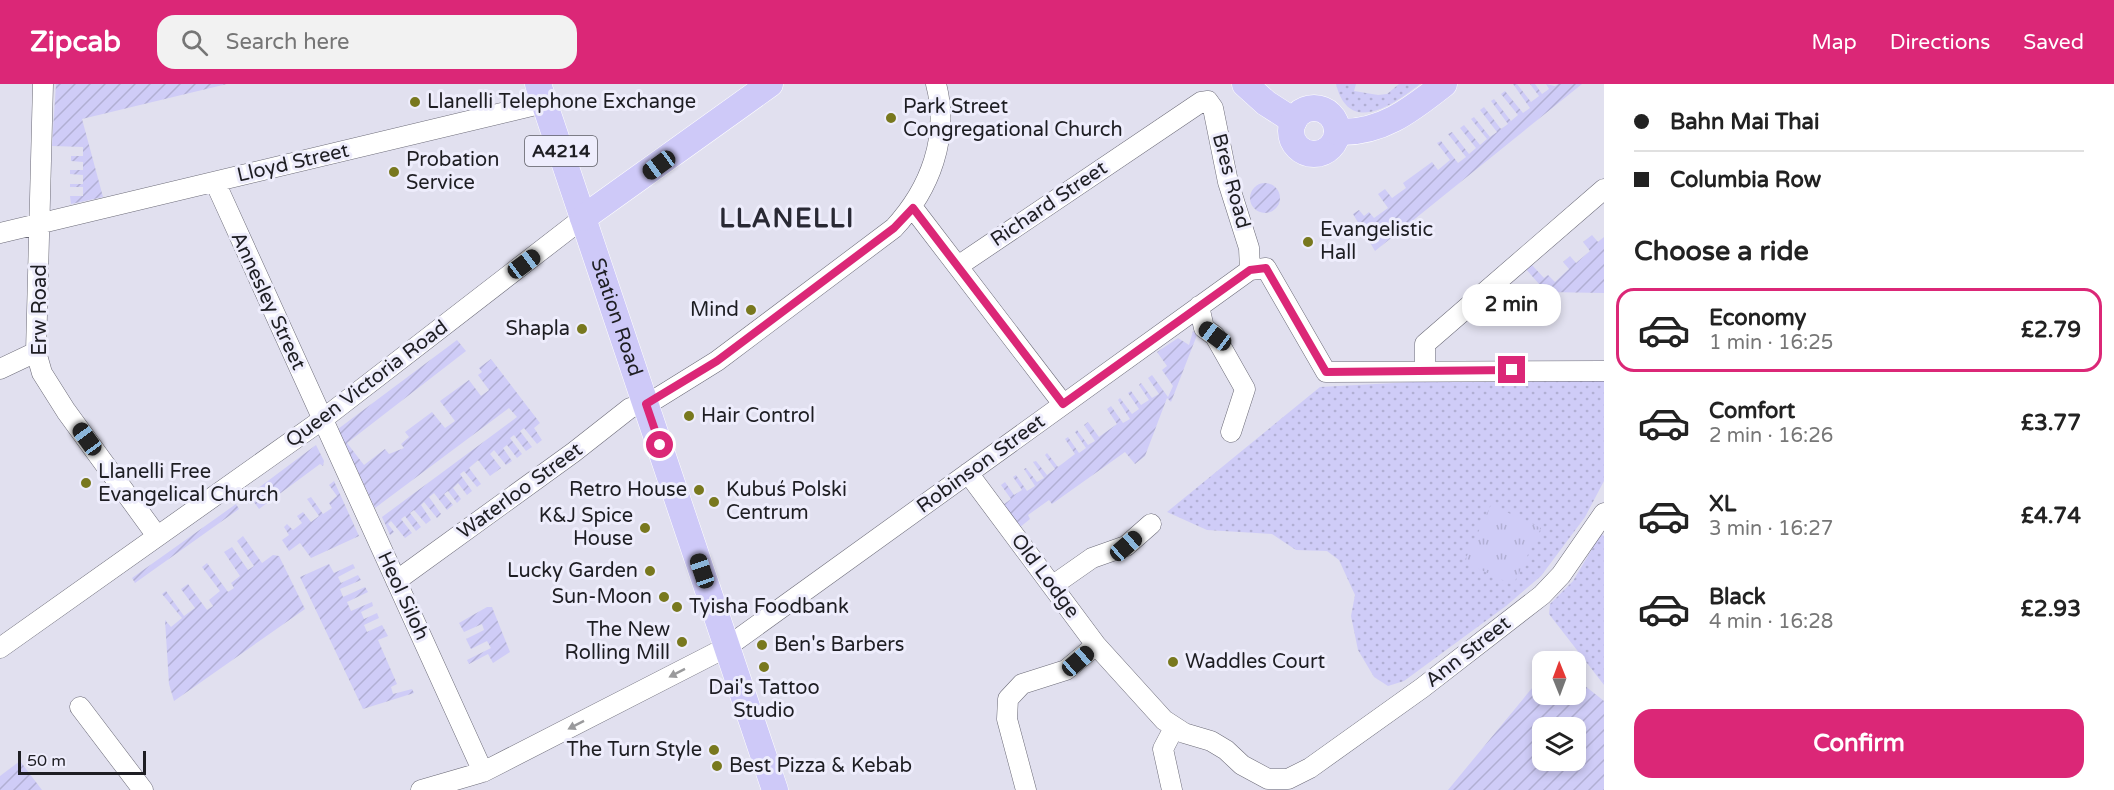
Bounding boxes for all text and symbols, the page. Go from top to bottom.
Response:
search box [157,15,577,69]
text: Zipcab [30,25,121,59]
icon: search [178,26,211,59]
text: Search here [226,29,350,55]
text: Map [1811,30,1857,55]
text: Directions [1890,30,1990,55]
text: Saved [2023,30,2084,55]
place label: Llanelli Telephone Exchange [427,90,696,114]
marker: Llanelli Telephone Exchange [408,95,422,109]
place label: Park Street Congregational Church [903,95,1123,142]
text: Bahn Mai Thai [1670,109,1819,135]
marker: Park Street Congregational Church [884,111,898,125]
street label: Bres Road [1207,131,1255,231]
road number: A4214 [525,136,597,166]
street label: Lloyd Street [235,138,352,188]
car [639,147,679,183]
place label: Probation Service [406,148,499,195]
street label: Richard Street [986,156,1112,252]
marker: Probation Service [387,165,401,179]
text: Columbia Row [1670,167,1821,193]
district label: LLANELLI [719,203,855,234]
place label: Evangelistic Hall [1320,218,1433,265]
street label: Annesley Street [226,228,311,374]
marker: Evangelistic Hall [1301,235,1315,249]
text: Choose a ride [1634,235,1809,268]
car [504,246,544,282]
street label: Station Road [585,255,647,379]
street label: Erw Road [28,264,52,356]
callout: 2 min [1462,283,1562,325]
text: 2 min [1485,293,1538,317]
place label: Mind [690,298,739,322]
marker: Mind [744,303,758,317]
icon: car [1637,303,1691,357]
text: Economy [1709,305,1806,331]
street label: Queen Victoria Road [281,315,453,453]
place label: Shapla [506,317,570,341]
text: £2.79 [2021,317,2081,343]
car [1195,318,1235,354]
marker: Shapla [575,322,589,336]
text: 1 min · 16:25 [1709,331,1833,355]
route end [1498,356,1525,383]
icon: car [1637,396,1691,450]
text: Comfort [1709,398,1795,424]
place label: Hair Control [701,404,815,428]
marker: Hair Control [682,409,696,423]
street label: Robinson Street [912,409,1050,519]
text: £3.77 [2021,410,2081,436]
car [69,419,105,459]
text: 2 min · 16:26 [1709,424,1833,448]
route start [646,431,673,458]
street label: Waterloo Street [453,437,587,544]
place label: Llanelli Free Evangelical Church [98,460,279,507]
marker: Llanelli Free Evangelical Church [79,476,93,490]
place label: Retro House [569,478,687,502]
place label: Kubuś Polski Centrum [726,478,847,525]
marker: Retro House [692,483,706,497]
icon: car [1637,489,1691,543]
text: XL [1709,491,1736,517]
marker: Kubuś Polski Centrum [707,495,721,509]
text: £4.74 [2021,503,2081,529]
place label: K&J Spice House [539,504,633,551]
text: 3 min · 16:27 [1709,517,1833,541]
marker: K&J Spice House [638,521,652,535]
car [1107,527,1145,565]
street label: Old Lodge [1006,529,1084,623]
street label: Heol Siloh [372,548,434,644]
car [688,551,716,591]
place label: Lucky Garden [507,559,638,583]
marker: Lucky Garden [643,564,657,578]
icon: car [1637,582,1691,636]
text: Black [1709,584,1766,610]
place label: Sun-Moon [552,585,652,609]
marker: Sun-Moon [657,590,671,604]
place label: Tyisha Foodbank [689,595,849,619]
text: £2.93 [2021,596,2081,622]
marker: Tyisha Foodbank [670,600,684,614]
text: 4 min · 16:28 [1709,610,1833,634]
street label: Ann Street [1421,611,1516,693]
place label: The New Rolling Mill [565,618,670,665]
place label: Ben's Barbers [774,633,904,657]
marker: The New Rolling Mill [675,635,689,649]
marker: Ben's Barbers [755,638,769,652]
car [1059,642,1097,680]
place label: Waddles Court [1185,650,1326,674]
north arrow [1532,651,1586,705]
map controls [1532,651,1586,771]
marker: Waddles Court [1166,655,1180,669]
marker: Dai's Tattoo Studio [757,660,771,674]
one-way arrow [669,668,686,677]
place label: Dai's Tattoo Studio [708,676,820,723]
button: Confirm [1634,709,2084,778]
button: layers [1532,717,1586,771]
one-way arrow [567,720,584,730]
place label: The Turn Style [567,738,702,762]
marker: The Turn Style [707,743,721,757]
scale bar [18,748,146,776]
text: 50 m [27,751,66,771]
place label: Best Pizza & Kebab [729,754,912,778]
marker: Best Pizza & Kebab [710,759,724,773]

